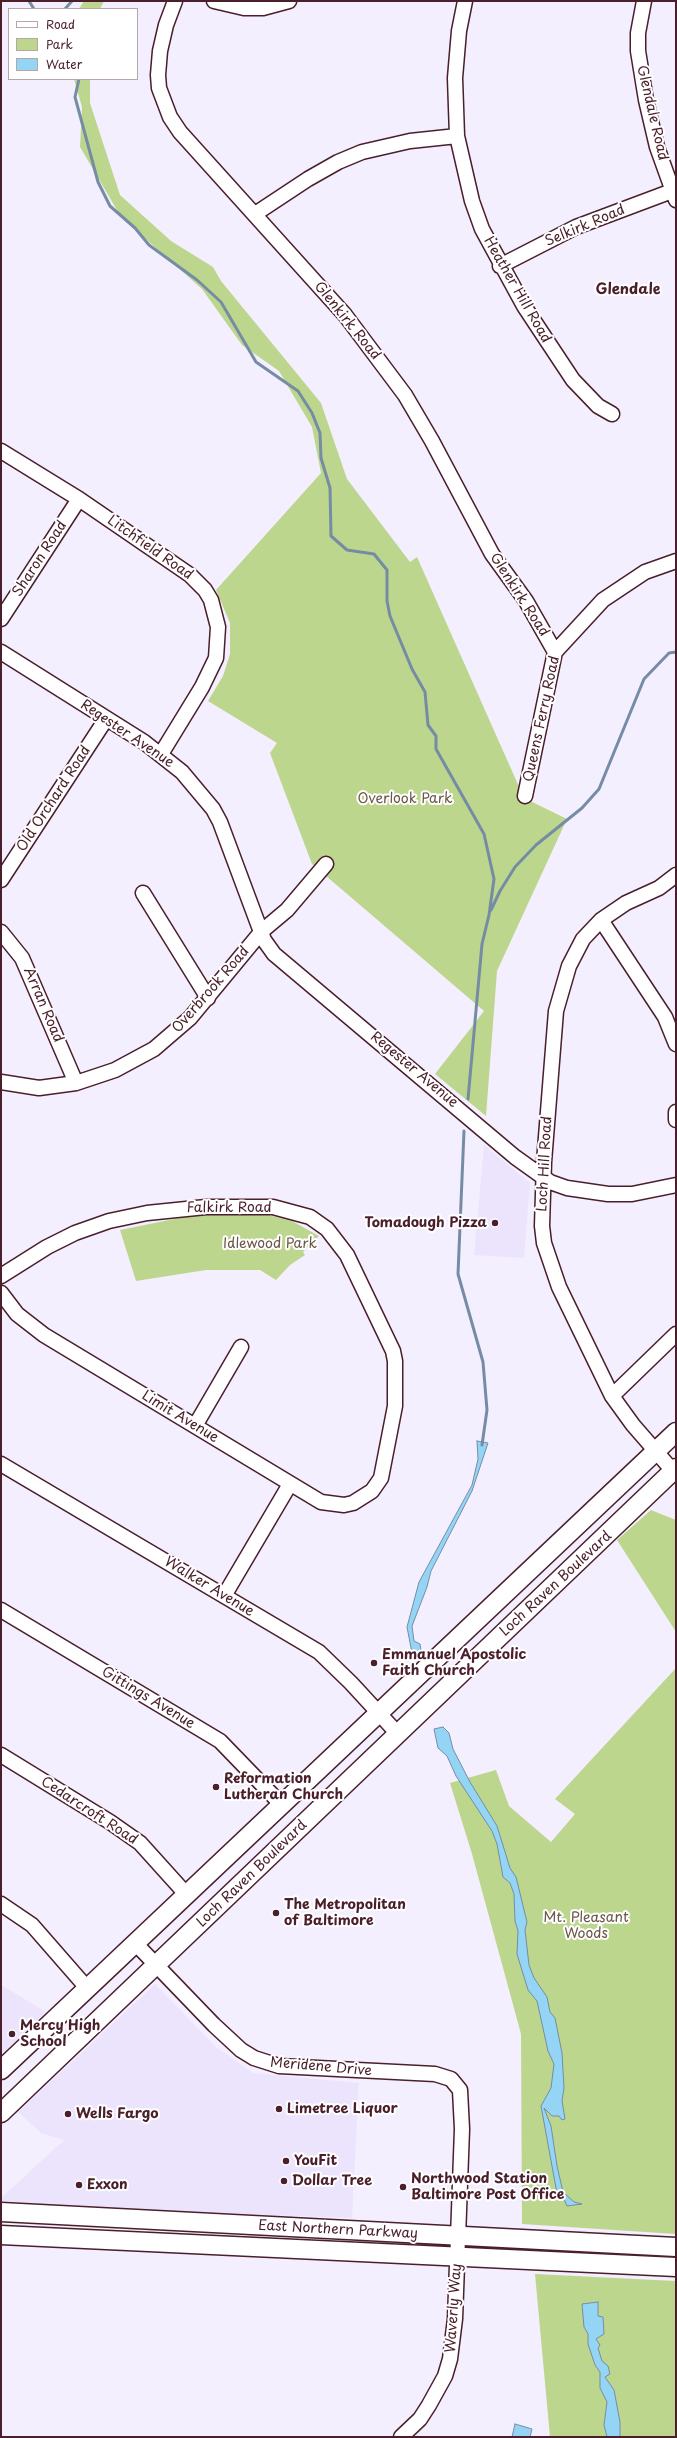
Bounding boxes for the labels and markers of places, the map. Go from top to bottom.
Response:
place label: Tomadough Pizza [364,1215,487,1231]
marker: Tomadough Pizza [490,1218,500,1228]
place label: Emmanuel Apostolic Faith Church [382,1647,526,1680]
marker: Emmanuel Apostolic Faith Church [369,1658,379,1668]
place label: Reformation Lutheran Church [224,1771,343,1804]
marker: Reformation Lutheran Church [211,1782,221,1792]
place label: The Metropolitan of Baltimore [284,1897,406,1930]
marker: The Metropolitan of Baltimore [271,1908,281,1918]
place label: Mercy High School [20,2018,100,2050]
marker: Mercy High School [7,2029,17,2039]
place label: Limetree Liquor [287,2101,398,2117]
marker: Limetree Liquor [274,2104,284,2114]
place label: Wells Fargo [76,2106,159,2122]
marker: Wells Fargo [63,2109,73,2119]
place label: YouFit [294,2153,337,2169]
marker: YouFit [281,2156,291,2166]
place label: Northwood Station Baltimore Post Office [411,2171,564,2204]
place label: Dollar Tree [292,2173,372,2189]
marker: Dollar Tree [279,2176,289,2186]
place label: Exxon [87,2177,128,2193]
marker: Exxon [74,2180,84,2190]
marker: Northwood Station Baltimore Post Office [398,2182,408,2192]

